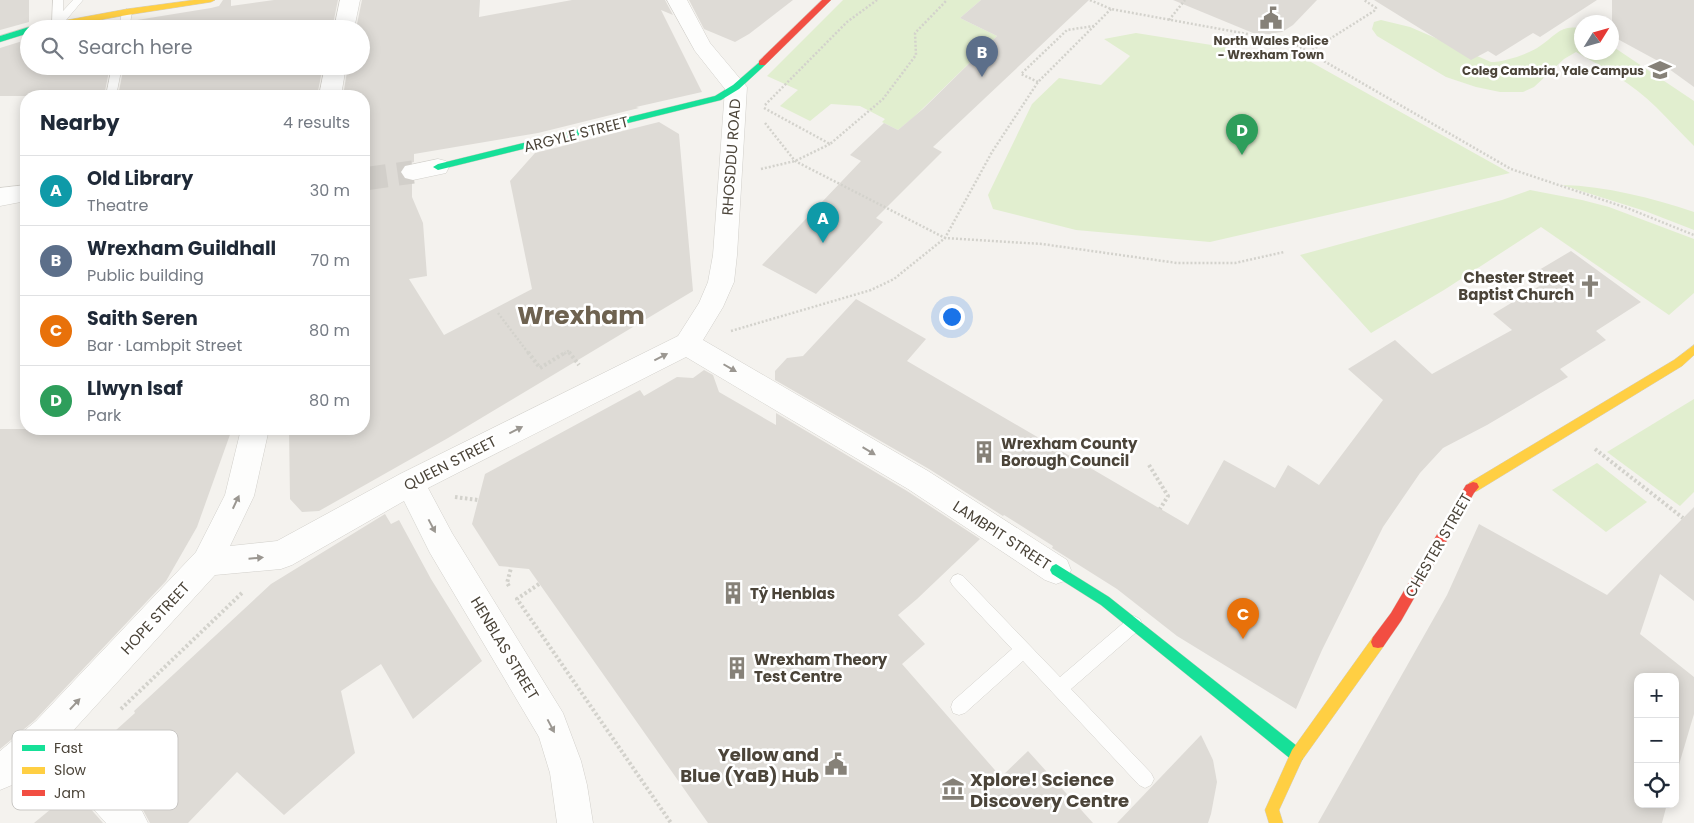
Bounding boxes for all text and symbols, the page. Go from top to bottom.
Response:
public building icon: North Wales Police - Wrexham Town [1258,5,1284,31]
north arrow [1574,15,1619,60]
search box [20,20,370,75]
place label: North Wales Police - Wrexham Town [1213,32,1329,63]
icon: search [38,34,66,62]
text: Search here [78,34,192,61]
pin: B [966,36,998,77]
school or university icon: Coleg Cambria, Yale Campus [1647,57,1673,83]
place label: Coleg Cambria, Yale Campus [1462,62,1644,79]
street label: RHOSDDU ROAD [716,98,746,216]
text: Nearby [40,108,120,137]
text: 4 results [283,111,350,134]
street label: ARGYLE STREET [521,111,631,157]
pin: D [1226,114,1258,155]
text: Old Library [87,165,193,192]
text: A [50,179,62,202]
text: 30 m [310,179,350,202]
text: Theatre [87,194,148,217]
pin: A [807,202,839,243]
text: Wrexham Guildhall [87,235,276,262]
text: B [51,249,61,272]
text: 70 m [310,249,350,272]
text: Public building [87,264,204,287]
place label: Chester Street Baptist Church [1458,267,1574,305]
church icon: Chester Street Baptist Church [1577,273,1603,299]
district label: Wrexham [517,298,645,333]
your location [939,304,965,330]
text: Saith Seren [87,305,198,332]
text: C [50,319,62,342]
text: 80 m [309,319,350,342]
text: Bar · Lambpit Street [87,334,242,357]
one-way arrow [654,353,669,361]
one-way arrow [723,364,736,373]
text: Llwyn Isaf [87,375,183,402]
text: D [50,389,62,412]
text: 80 m [309,389,350,412]
text: Park [87,404,121,427]
one-way arrow [509,426,523,434]
street label: QUEEN STREET [400,431,500,495]
place label: Wrexham County Borough Council [1001,433,1138,471]
building icon: Wrexham County Borough Council [971,439,997,465]
one-way arrow [862,447,877,455]
street label: CHESTER STREET [1400,489,1476,601]
one-way arrow [232,495,240,509]
street label: LAMBPIT STREET [949,495,1055,575]
one-way arrow [428,519,436,533]
one-way arrow [248,553,264,561]
street label: HOPE STREET [116,577,194,659]
building icon: Tŷ Henblas [720,580,746,606]
place label: Tŷ Henblas [750,583,835,604]
street label: HENBLAS STREET [466,593,544,703]
pin: C [1227,598,1259,639]
place label: Wrexham Theory Test Centre [754,649,888,687]
building icon: Wrexham Theory Test Centre [724,655,750,681]
map controls [1634,673,1679,808]
button: + [1634,673,1679,718]
one-way arrow [69,698,80,711]
one-way arrow [547,718,555,733]
button: − [1634,718,1679,763]
legend [12,730,178,810]
text: Fast [54,738,83,758]
place label: Yellow and Blue (YaB) Hub [680,742,819,788]
public building icon: Yellow and Blue (YaB) Hub [823,751,849,777]
text: Slow [54,760,87,780]
button: locate [1634,763,1679,808]
place label: Xplore! Science Discovery Centre [970,767,1129,813]
museum icon: Xplore! Science Discovery Centre [940,776,966,802]
text: Jam [54,783,85,803]

